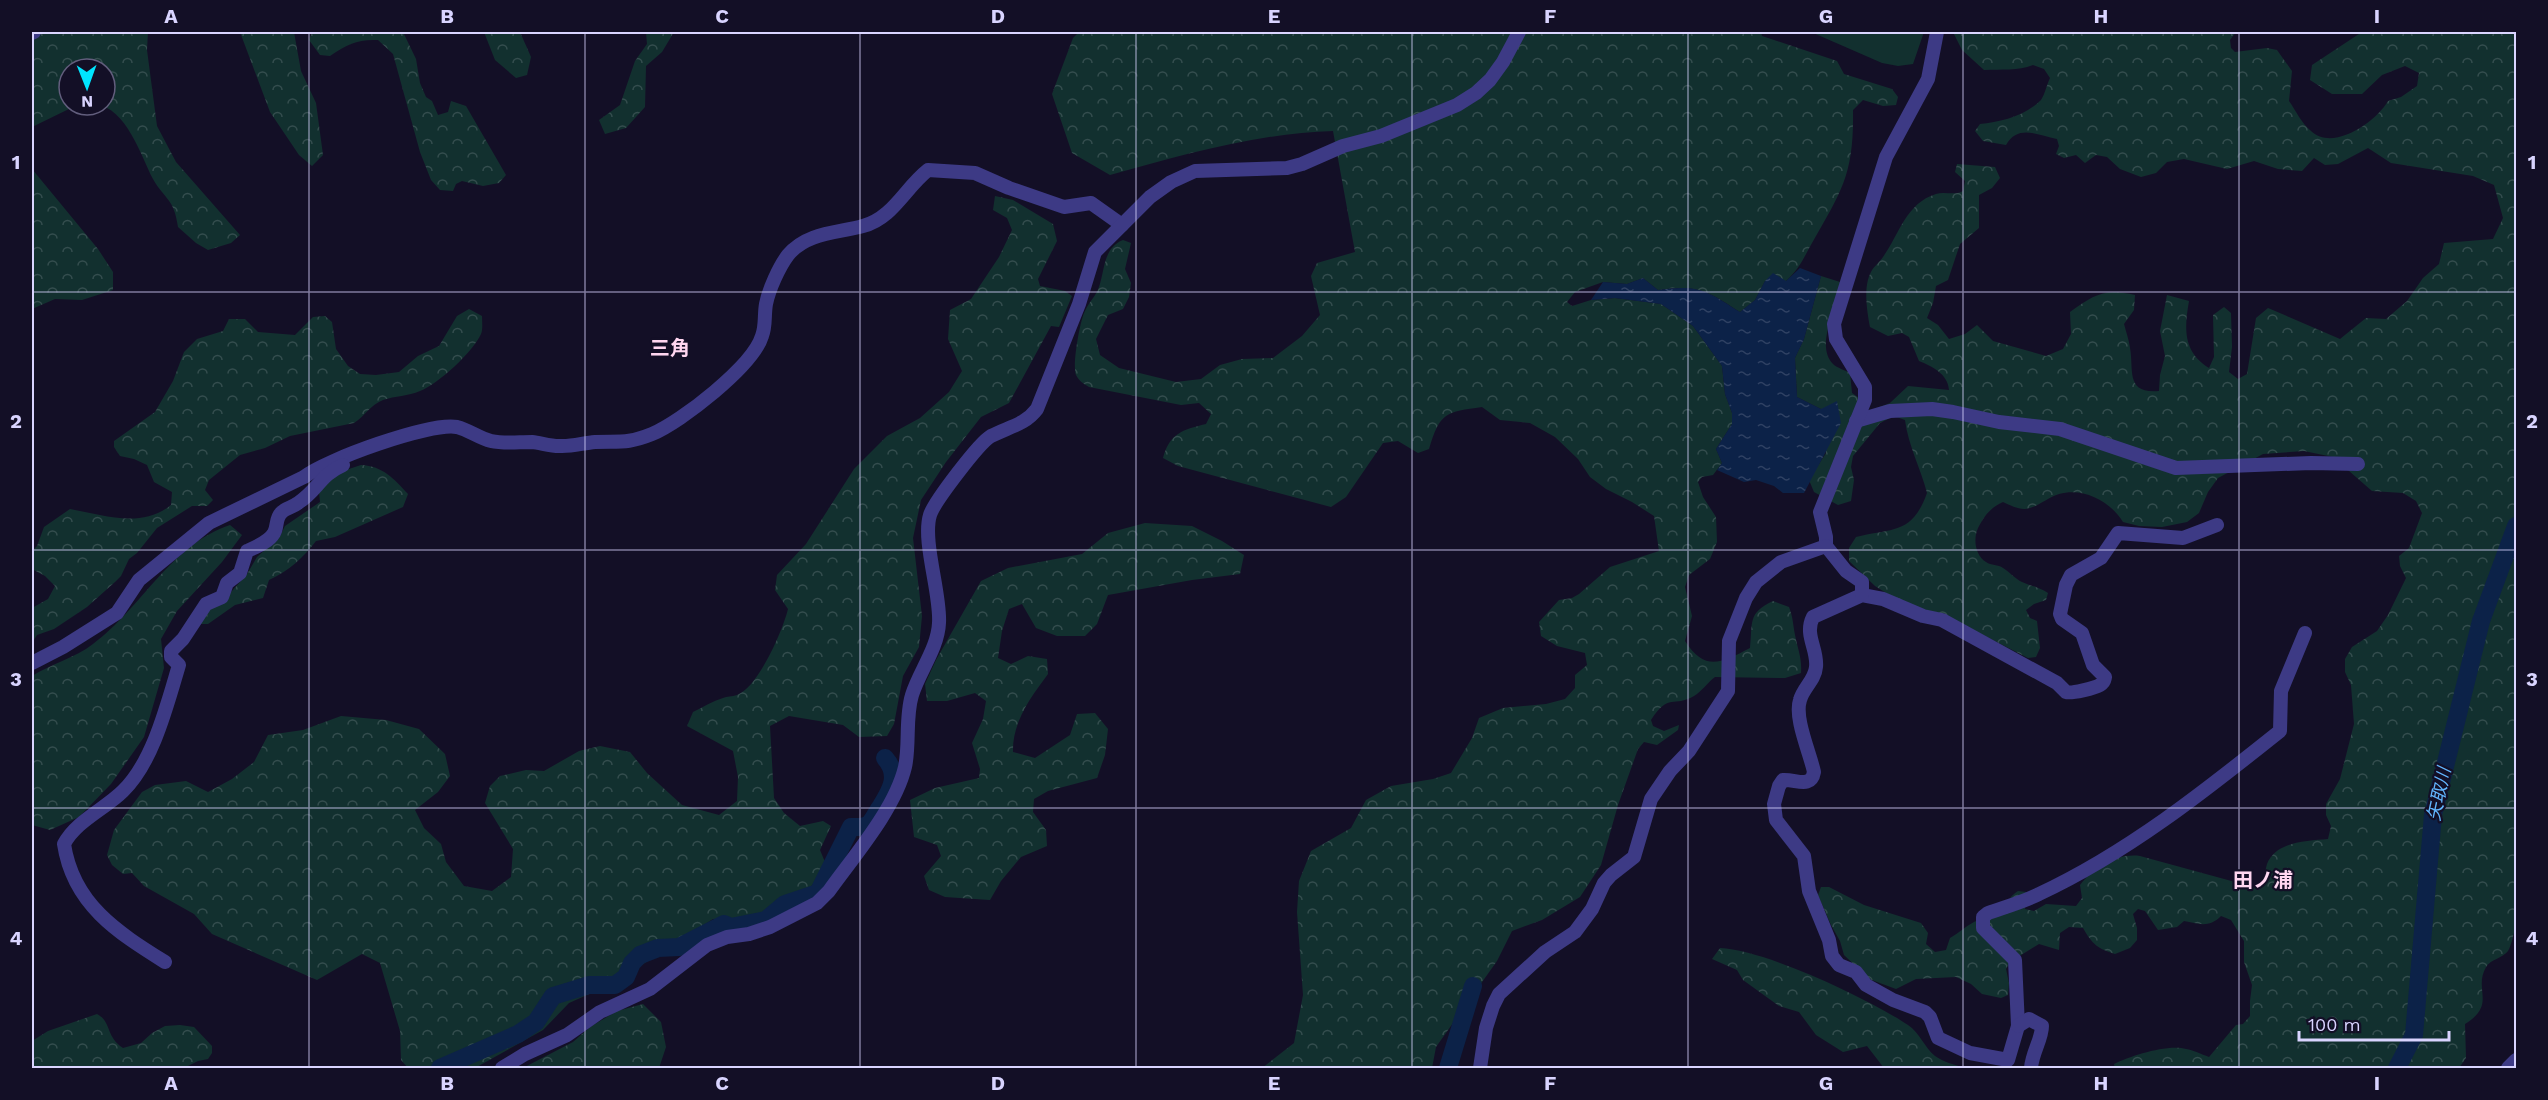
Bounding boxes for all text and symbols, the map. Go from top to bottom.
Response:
text: A [164,4,178,28]
text: B [440,4,454,28]
text: C [715,4,729,28]
text: D [991,4,1005,28]
text: E [1268,4,1280,28]
text: F [1544,4,1556,28]
text: G [1819,4,1833,28]
text: H [2094,4,2108,28]
text: I [2374,4,2380,28]
north arrow [57,57,117,117]
text: N [81,92,93,111]
text: 1 [12,150,20,174]
text: 1 [2528,150,2536,174]
district label: 三角 [650,336,690,360]
text: 2 [10,409,22,433]
text: 2 [2526,409,2538,433]
text: 3 [10,667,22,691]
text: 3 [2526,667,2538,691]
water label: 矢取川 [2423,763,2455,822]
district label: 田ノ浦 [2233,868,2293,892]
text: 4 [10,926,23,950]
text: 4 [2526,926,2539,950]
scale bar [2299,1004,2449,1042]
text: 100 m [2308,1014,2361,1035]
text: A [164,1071,178,1095]
text: B [440,1071,454,1095]
text: C [715,1071,729,1095]
text: D [991,1071,1005,1095]
text: E [1268,1071,1280,1095]
text: F [1544,1071,1556,1095]
text: G [1819,1071,1833,1095]
text: H [2094,1071,2108,1095]
text: I [2374,1071,2380,1095]

